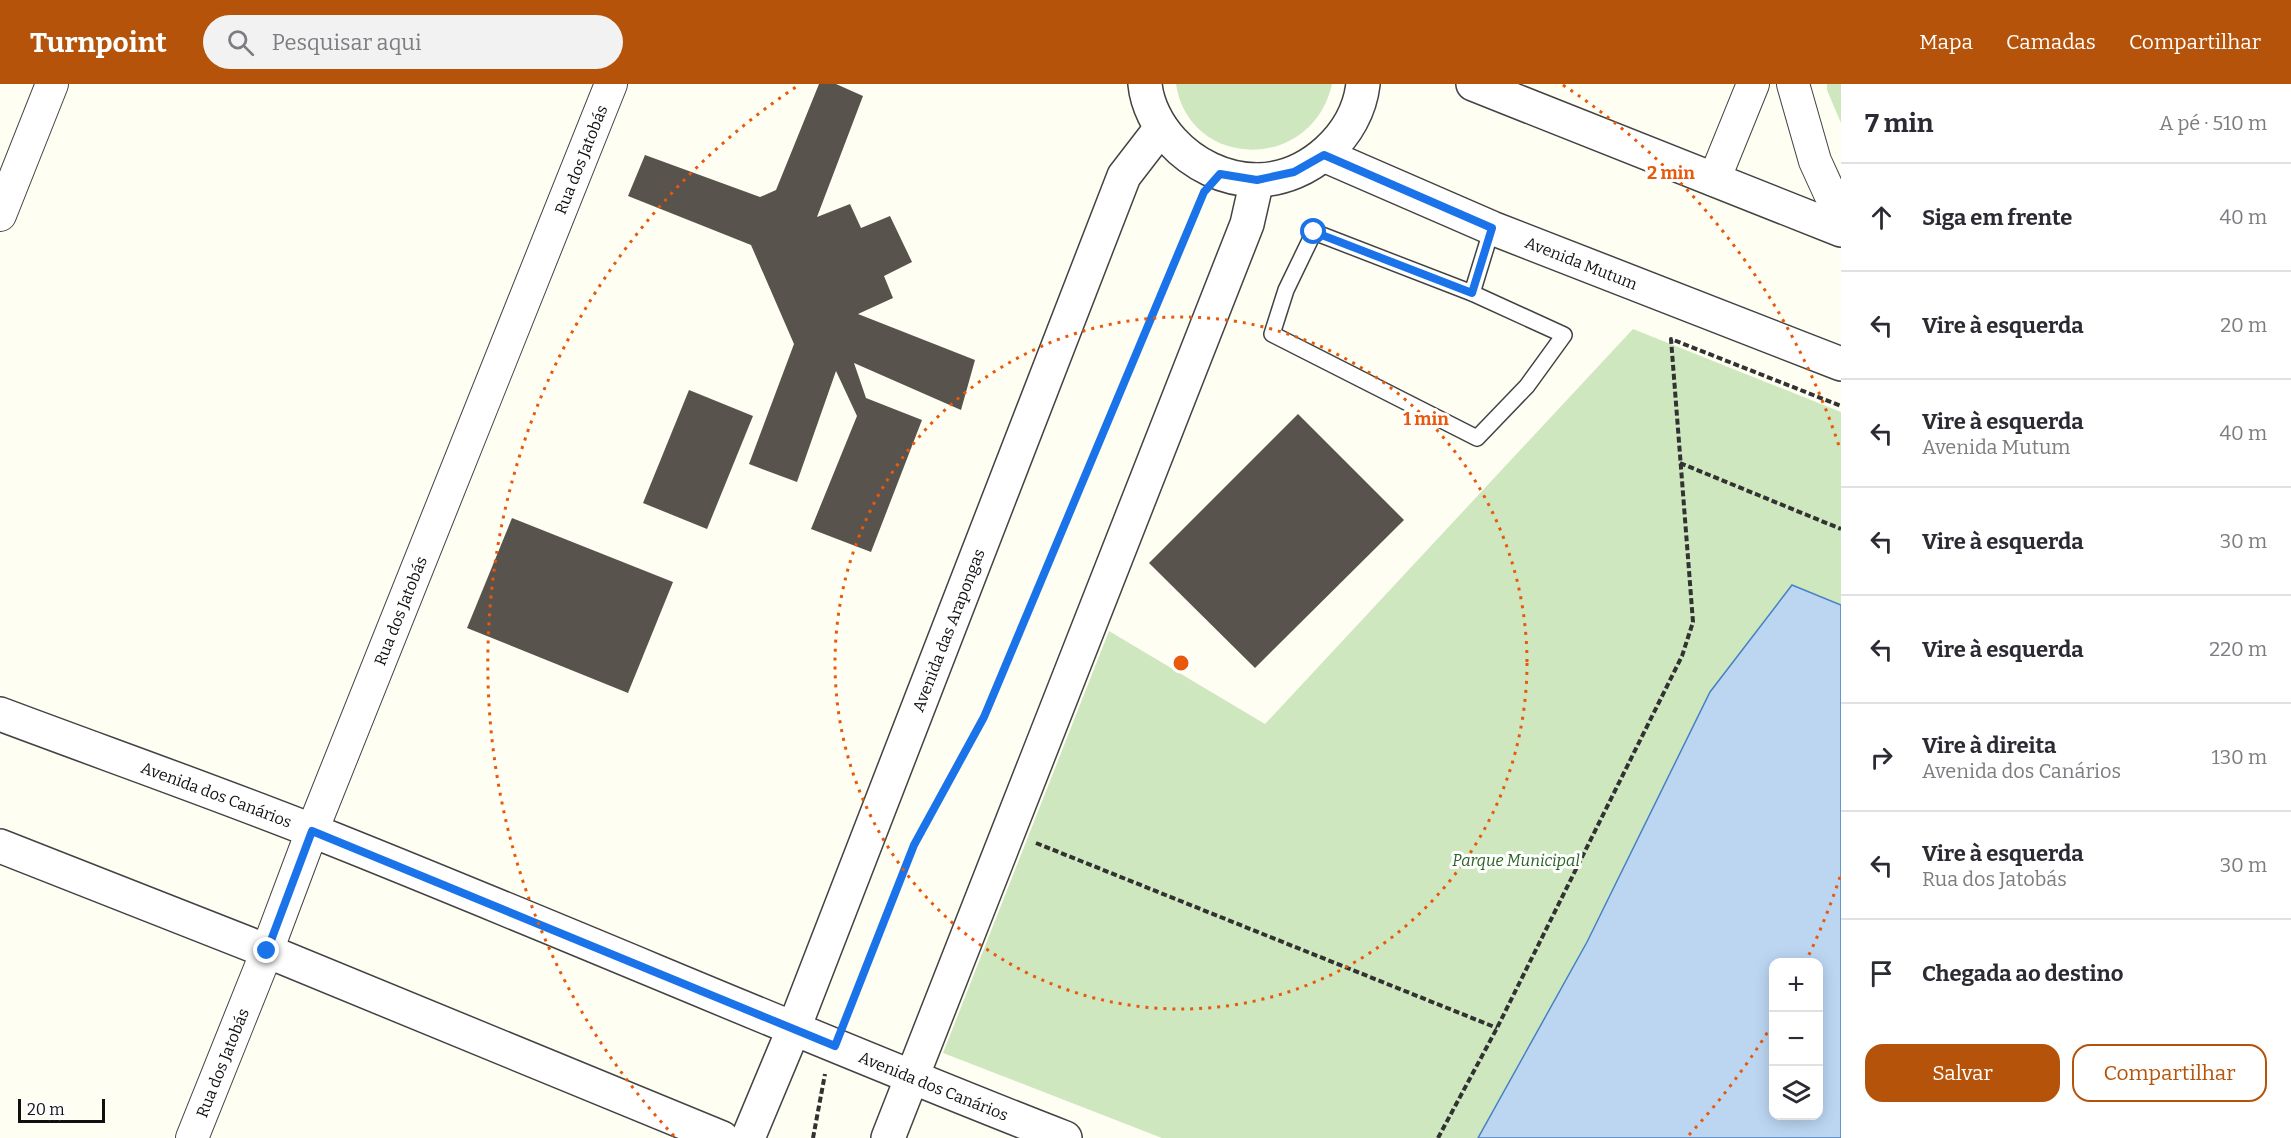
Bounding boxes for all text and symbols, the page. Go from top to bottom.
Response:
search box [203,15,623,69]
text: Turnpoint [30,26,167,59]
icon: search [224,26,257,59]
text: Pesquisar aqui [272,29,422,56]
text: Mapa [1919,29,1973,55]
text: Camadas [2006,29,2096,55]
text: Compartilhar [2129,29,2261,55]
street label: Rua dos Jatobás [551,102,612,217]
text: 7 min [1865,108,1933,139]
text: A pé · 510 m [2159,111,2267,135]
text: 2 min [1647,162,1695,184]
icon: ahead [1865,201,1898,234]
text: Siga em frente [1922,204,2072,231]
text: 40 m [2219,205,2267,229]
route start [1300,218,1326,244]
street label: Avenida Mutum [1522,233,1640,294]
icon: left [1865,309,1898,342]
text: Vire à esquerda [1922,312,2083,339]
text: 20 m [2220,313,2267,337]
text: 1 min [1403,408,1449,430]
text: Vire à esquerda [1922,408,2083,435]
icon: left [1865,417,1898,450]
text: 40 m [2219,421,2267,445]
text: Avenida Mutum [1922,435,2070,459]
icon: left [1865,525,1898,558]
text: Vire à esquerda [1922,528,2083,555]
text: 30 m [2220,529,2267,553]
street label: Avenida das Arapongas [909,546,989,714]
street label: Rua dos Jatobás [370,553,431,668]
icon: left [1865,633,1898,666]
text: Vire à esquerda [1922,636,2083,663]
text: 220 m [2209,637,2267,661]
centre of rings [1171,653,1191,673]
text: Vire à direita [1922,732,2056,759]
icon: right [1865,741,1898,774]
text: 130 m [2212,745,2267,769]
street label: Avenida dos Canários [138,758,294,832]
text: Avenida dos Canários [1922,759,2121,783]
text: Vire à esquerda [1922,840,2083,867]
icon: left [1865,849,1898,882]
park label: Parque Municipal [1452,851,1580,870]
text: 30 m [2220,853,2267,877]
text: Rua dos Jatobás [1922,867,2067,891]
route end [253,937,279,963]
icon: arrive [1865,957,1898,990]
map controls [1769,958,1823,1120]
button: + [1769,958,1823,1012]
text: Chegada ao destino [1922,960,2123,987]
street label: Rua dos Jatobás [192,1006,253,1120]
button: − [1769,1012,1823,1066]
button: Salvar [1865,1044,2060,1102]
button: Compartilhar [2072,1044,2267,1102]
street label: Avenida dos Canários [856,1048,1011,1125]
button: layers [1769,1066,1823,1120]
scale bar [18,1096,105,1124]
text: 20 m [27,1100,64,1119]

